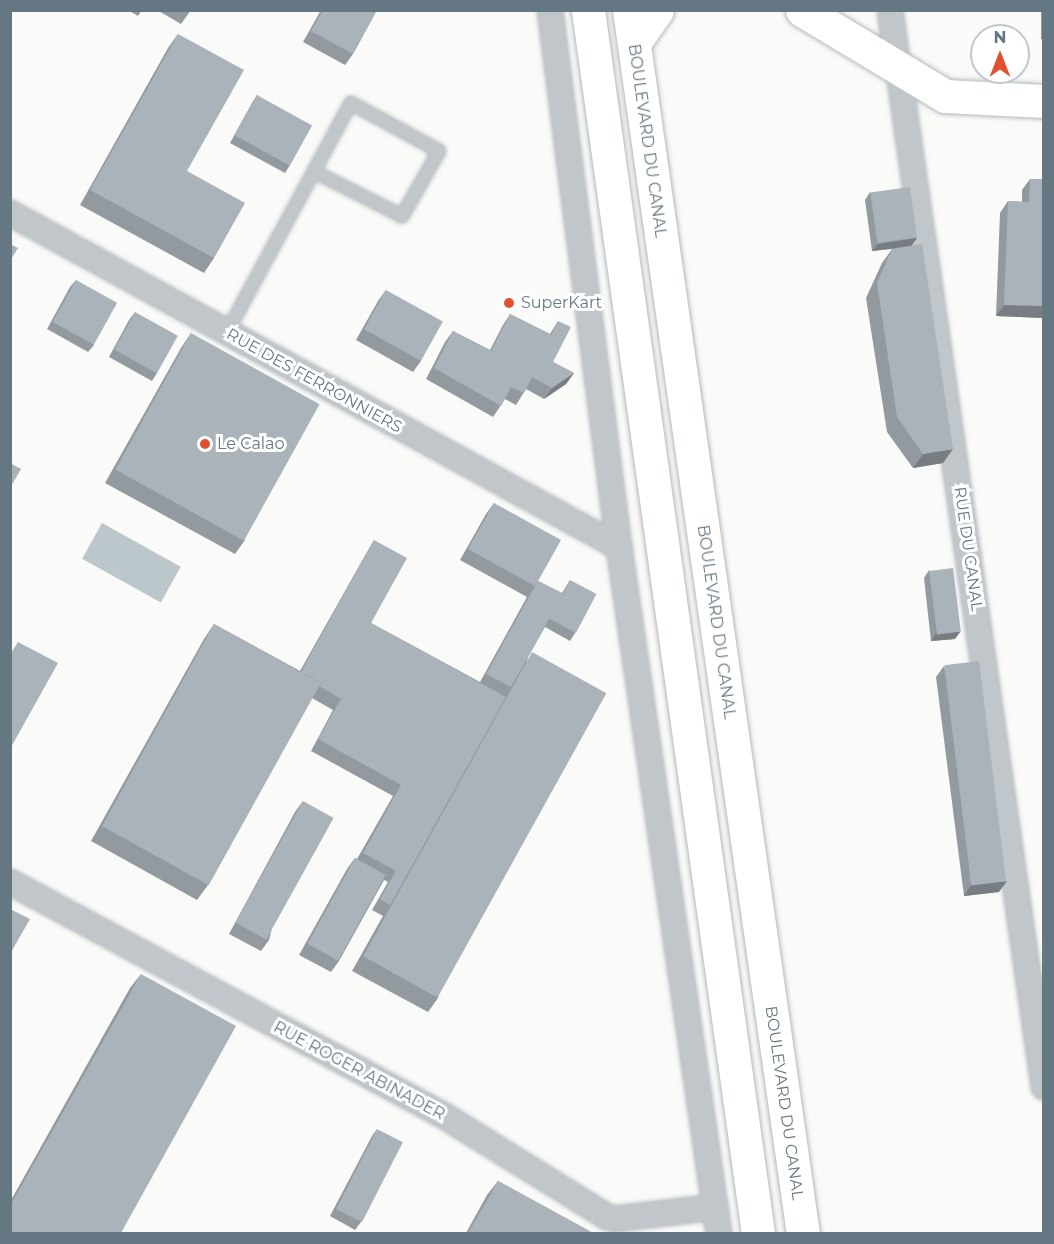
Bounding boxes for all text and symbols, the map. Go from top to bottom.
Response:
north arrow [970,24,1030,84]
text: N [994,28,1006,47]
street label: BOULEVARD DU CANAL [624,43,670,239]
place label: SuperKart [521,293,602,313]
marker: SuperKart [502,296,516,310]
street label: RUE DES FERRONNIERS [223,325,405,437]
place label: Le Calao [217,434,285,454]
marker: Le Calao [198,437,212,451]
street label: RUE DU CANAL [950,485,986,613]
street label: BOULEVARD DU CANAL [693,524,739,720]
street label: BOULEVARD DU CANAL [761,1005,807,1201]
street label: RUE ROGER ABINADER [270,1018,448,1124]

